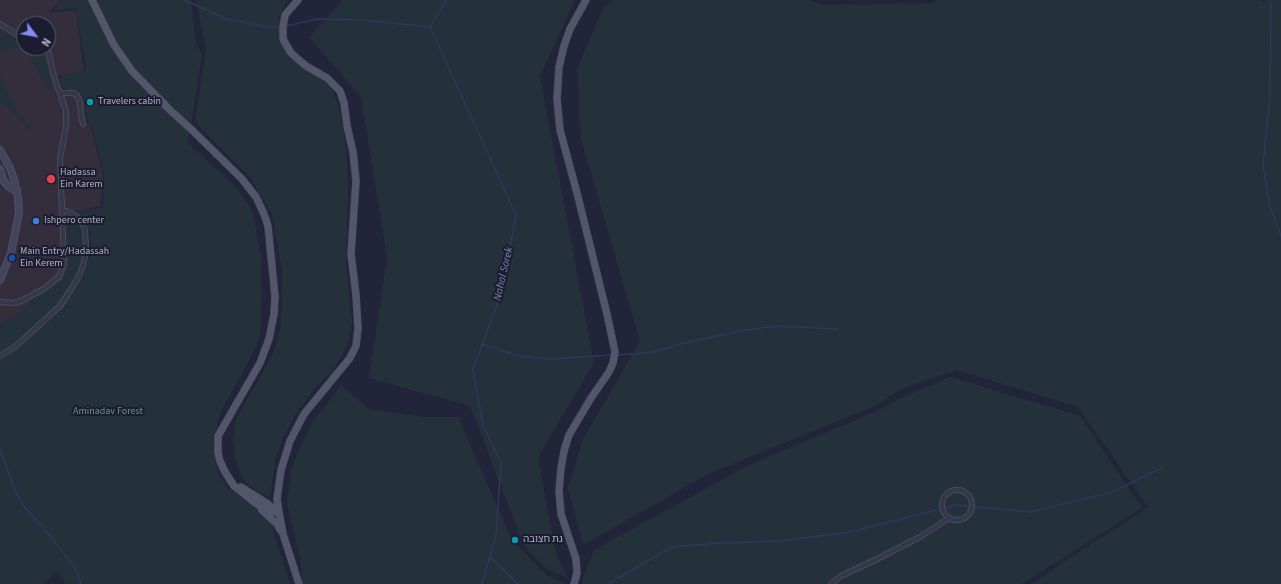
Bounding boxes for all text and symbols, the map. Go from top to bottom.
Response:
north arrow [16,16,56,56]
text: N [37,35,54,49]
place label: Travelers cabin [98,96,161,108]
marker: Travelers cabin [85,97,95,107]
place label: Hadassa Ein Karem [60,167,103,190]
marker: Hadassa Ein Karem [45,173,57,185]
place label: Ishpero center [44,215,104,227]
marker: Ishpero center [31,216,41,226]
place label: Main Entry/Hadassah Ein Kerem [20,246,109,270]
water label: Nahal Sorek [491,246,517,302]
marker: Main Entry/Hadassah Ein Kerem [7,253,17,263]
park label: Aminadav Forest [73,406,143,418]
place label: גת חצובה [523,534,563,546]
marker: גת חצובה [510,535,520,545]

